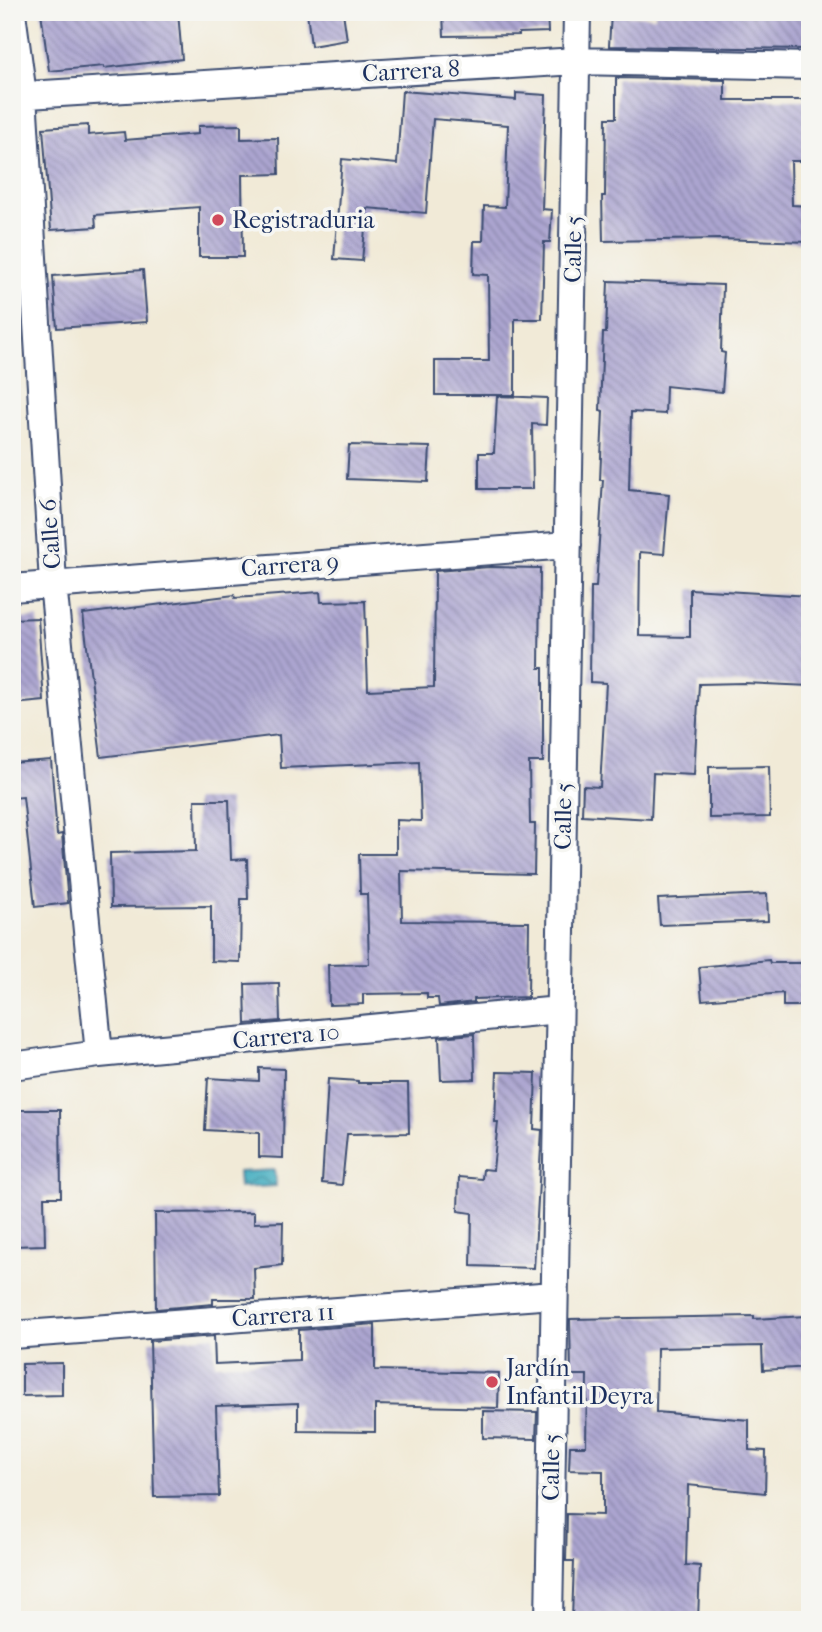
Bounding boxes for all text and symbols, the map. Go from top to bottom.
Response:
street label: Carrera 8 [361,54,461,88]
place label: Registraduria [232,206,376,234]
marker: Registraduria [210,212,226,228]
street label: Calle 5 [558,215,588,283]
street label: Calle 6 [34,497,66,570]
street label: Carrera 9 [240,548,340,582]
street label: Calle 5 [548,782,578,850]
street label: Carrera 10 [231,1017,341,1055]
street label: Carrera 11 [231,1297,335,1333]
place label: Jardín Infantil Deyra [504,1354,654,1410]
marker: Jardín Infantil Deyra [484,1374,500,1390]
street label: Calle 5 [536,1433,566,1501]

